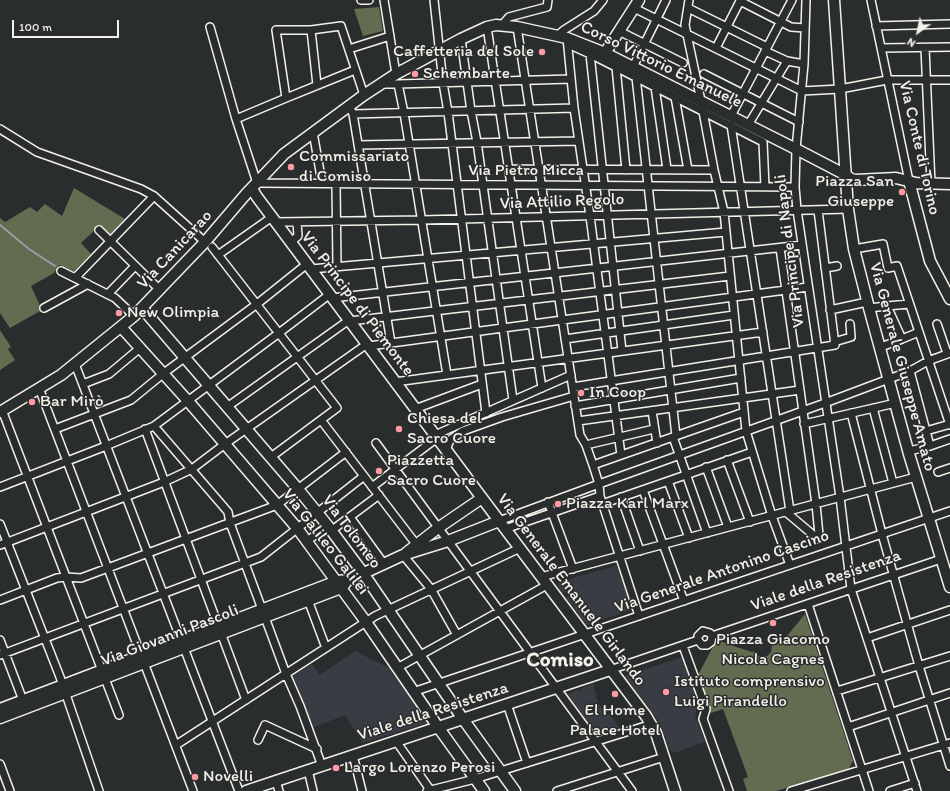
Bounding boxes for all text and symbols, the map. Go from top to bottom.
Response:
scale bar [14,12,121,38]
north arrow [898,12,938,52]
street label: Corso Vittorio Emanuele [577,17,745,113]
text: 100 m [19,20,52,34]
text: N [905,35,918,50]
place label: Caffetteria del Sole [393,42,534,62]
marker: Caffetteria del Sole [537,47,547,57]
place label: Schembarte [423,64,510,84]
marker: Schembarte [410,69,420,79]
street label: Via Conte di Torino [894,79,944,217]
place label: Commissariato di Comiso [299,147,409,187]
street label: Via Pietro Micca [468,161,584,181]
marker: Commissariato di Comiso [286,162,296,172]
place label: Piazza San Giuseppe [815,172,894,212]
street label: Via Principe di Napoli [770,173,810,329]
marker: Piazza San Giuseppe [897,187,907,197]
street label: Via Attilio Regolo [499,190,625,214]
street label: Via Canicarao [133,206,217,294]
street label: Via Principe di Piemonte [296,228,418,380]
street label: Via Generale Giuseppe Amato [864,260,940,474]
place label: New Olimpia [127,303,219,323]
marker: New Olimpia [114,308,124,318]
place label: In Coop [589,383,646,403]
marker: In Coop [576,388,586,398]
place label: Bar Mirò [40,392,104,412]
marker: Bar Mirò [27,397,37,407]
place label: Chiesa del Sacro Cuore [407,409,496,449]
marker: Chiesa del Sacro Cuore [394,424,404,434]
place label: Piazzetta Sacro Cuore [387,451,476,491]
marker: Piazzetta Sacro Cuore [374,466,384,476]
street label: Via Galileo Galilei [277,485,373,599]
street label: Via Generale Emanuele Girlando [492,490,650,690]
street label: Via Tolomeo [317,491,385,573]
place label: Piazza Karl Marx [566,494,689,514]
marker: Piazza Karl Marx [553,499,563,509]
street label: Via Generale Antonino Cascino [612,526,832,618]
street label: Viale della Resistenza [748,546,904,616]
street label: Via Giovanni Pascoli [98,600,242,672]
marker: Piazza Giacomo Nicola Cagnes [768,618,778,628]
place label: Piazza Giacomo Nicola Cagnes [716,630,830,670]
district label: Comiso [526,648,594,674]
place label: Istituto comprensivo Luigi Pirandello [674,672,825,712]
street label: Viale della Resistenza [355,678,511,746]
marker: Istituto comprensivo Luigi Pirandello [661,687,671,697]
marker: El Home Palace Hotel [610,689,620,699]
place label: El Home Palace Hotel [570,701,660,741]
place label: Largo Lorenzo Perosi [344,758,495,778]
marker: Largo Lorenzo Perosi [331,763,341,773]
place label: Novelli [203,767,253,787]
marker: Novelli [190,772,200,782]

